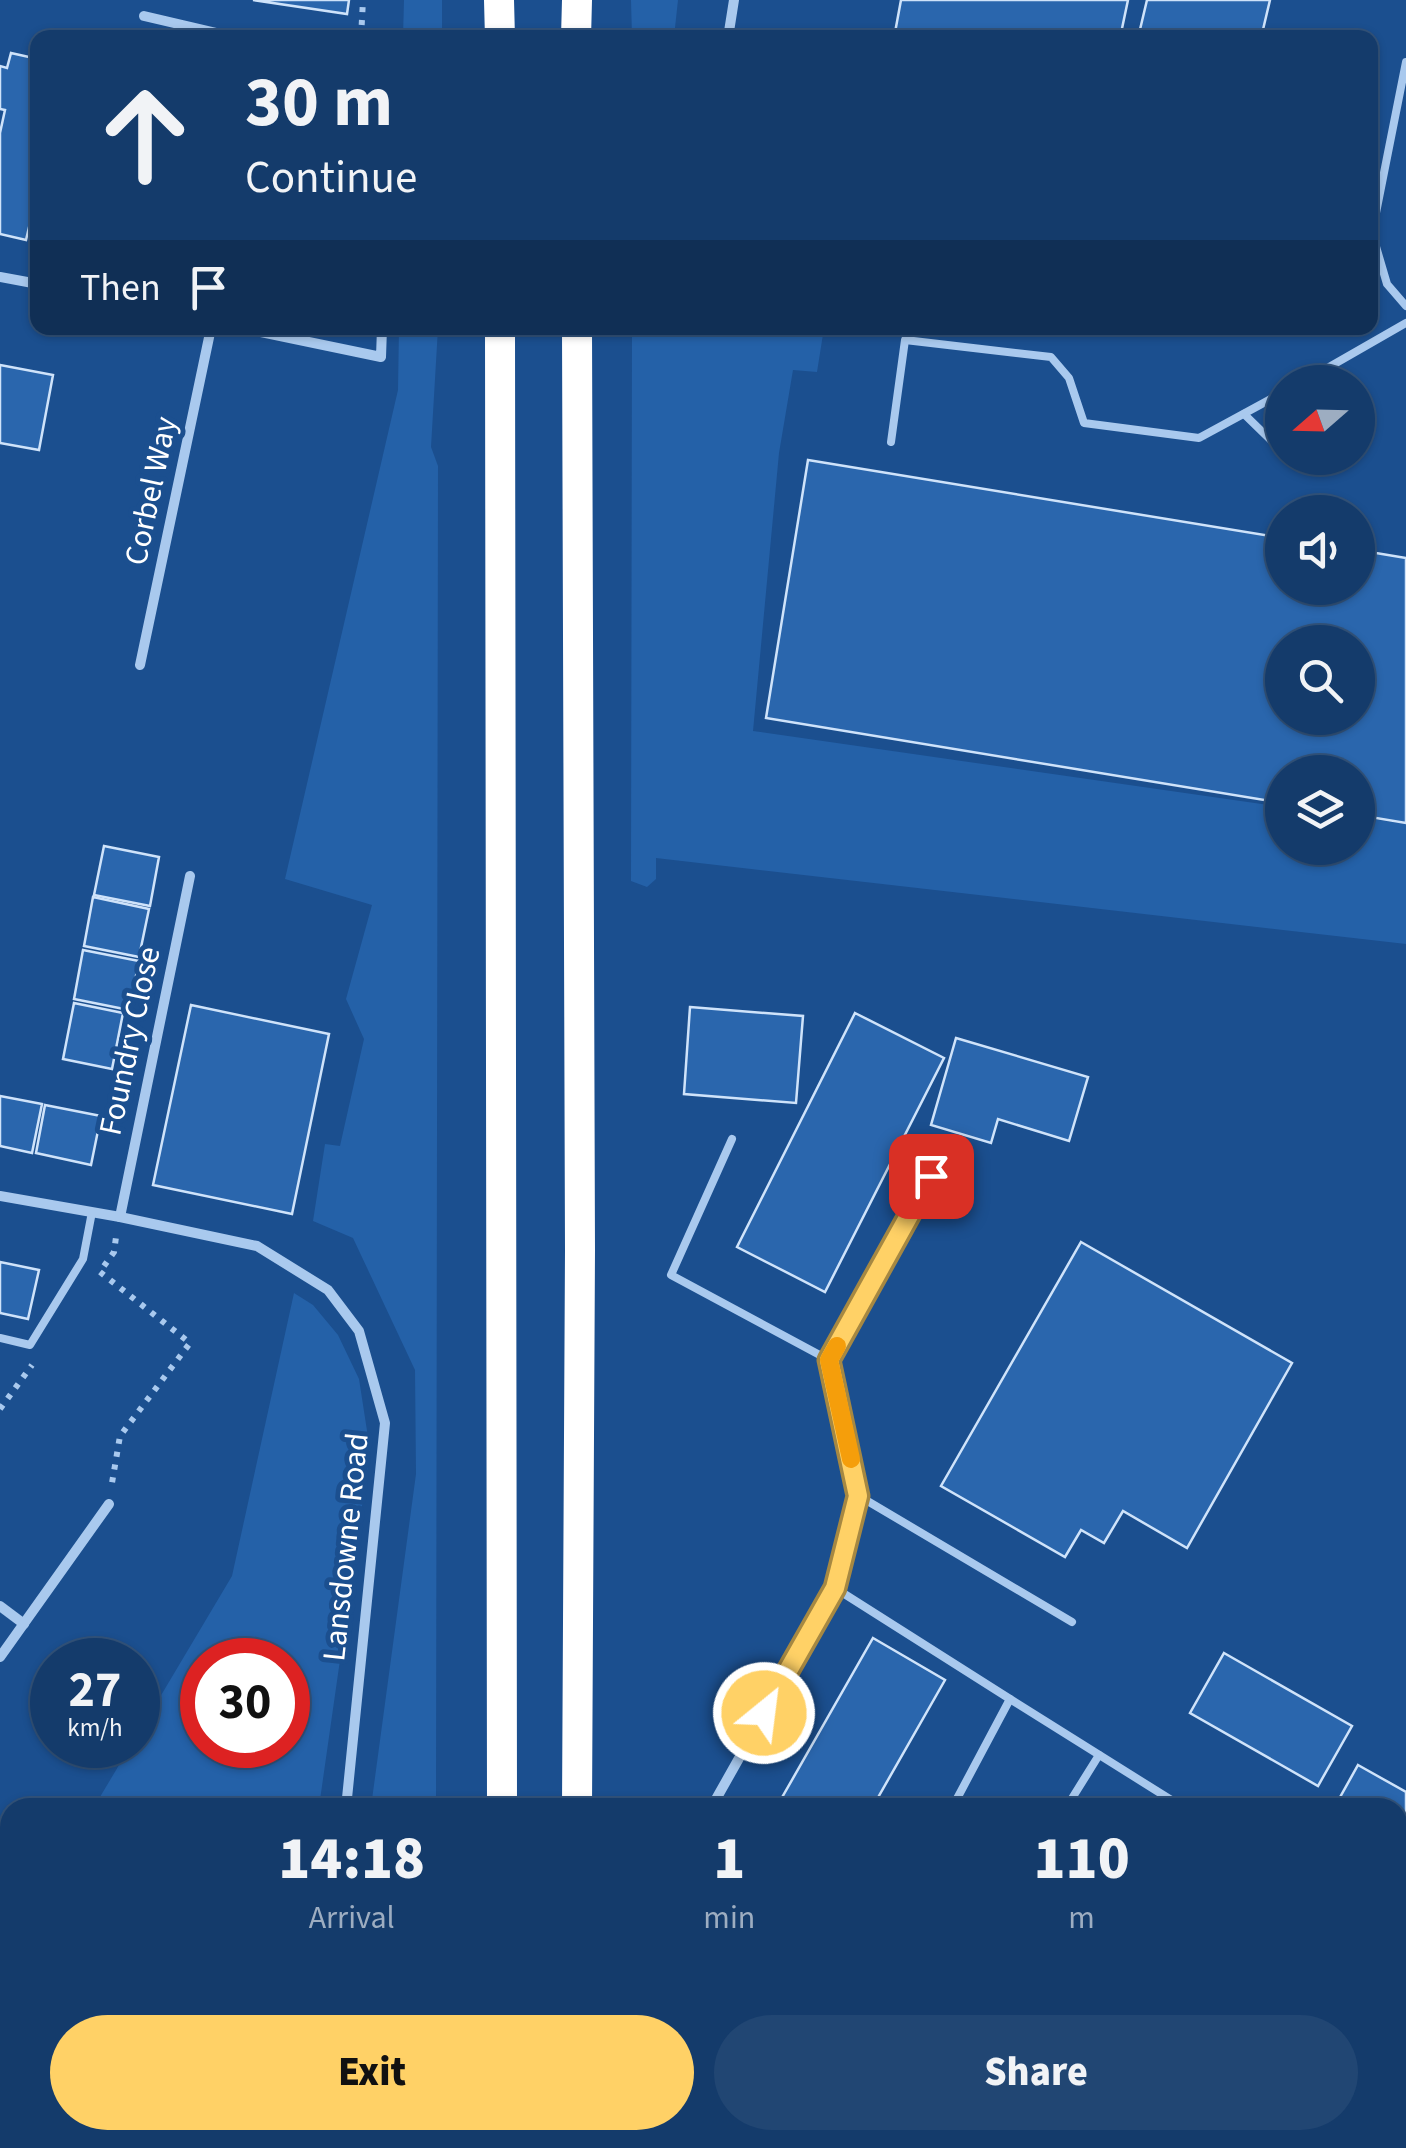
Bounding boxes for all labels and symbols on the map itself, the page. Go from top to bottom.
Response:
north arrow [1265,365,1375,475]
street label: Corbel Way [113,413,189,569]
street label: Foundry Close [88,942,172,1140]
pin [889,1134,974,1219]
street label: Lansdowne Road [311,1431,381,1663]
speed limit sign: 30 [180,1638,310,1768]
position arrow [712,1661,816,1765]

